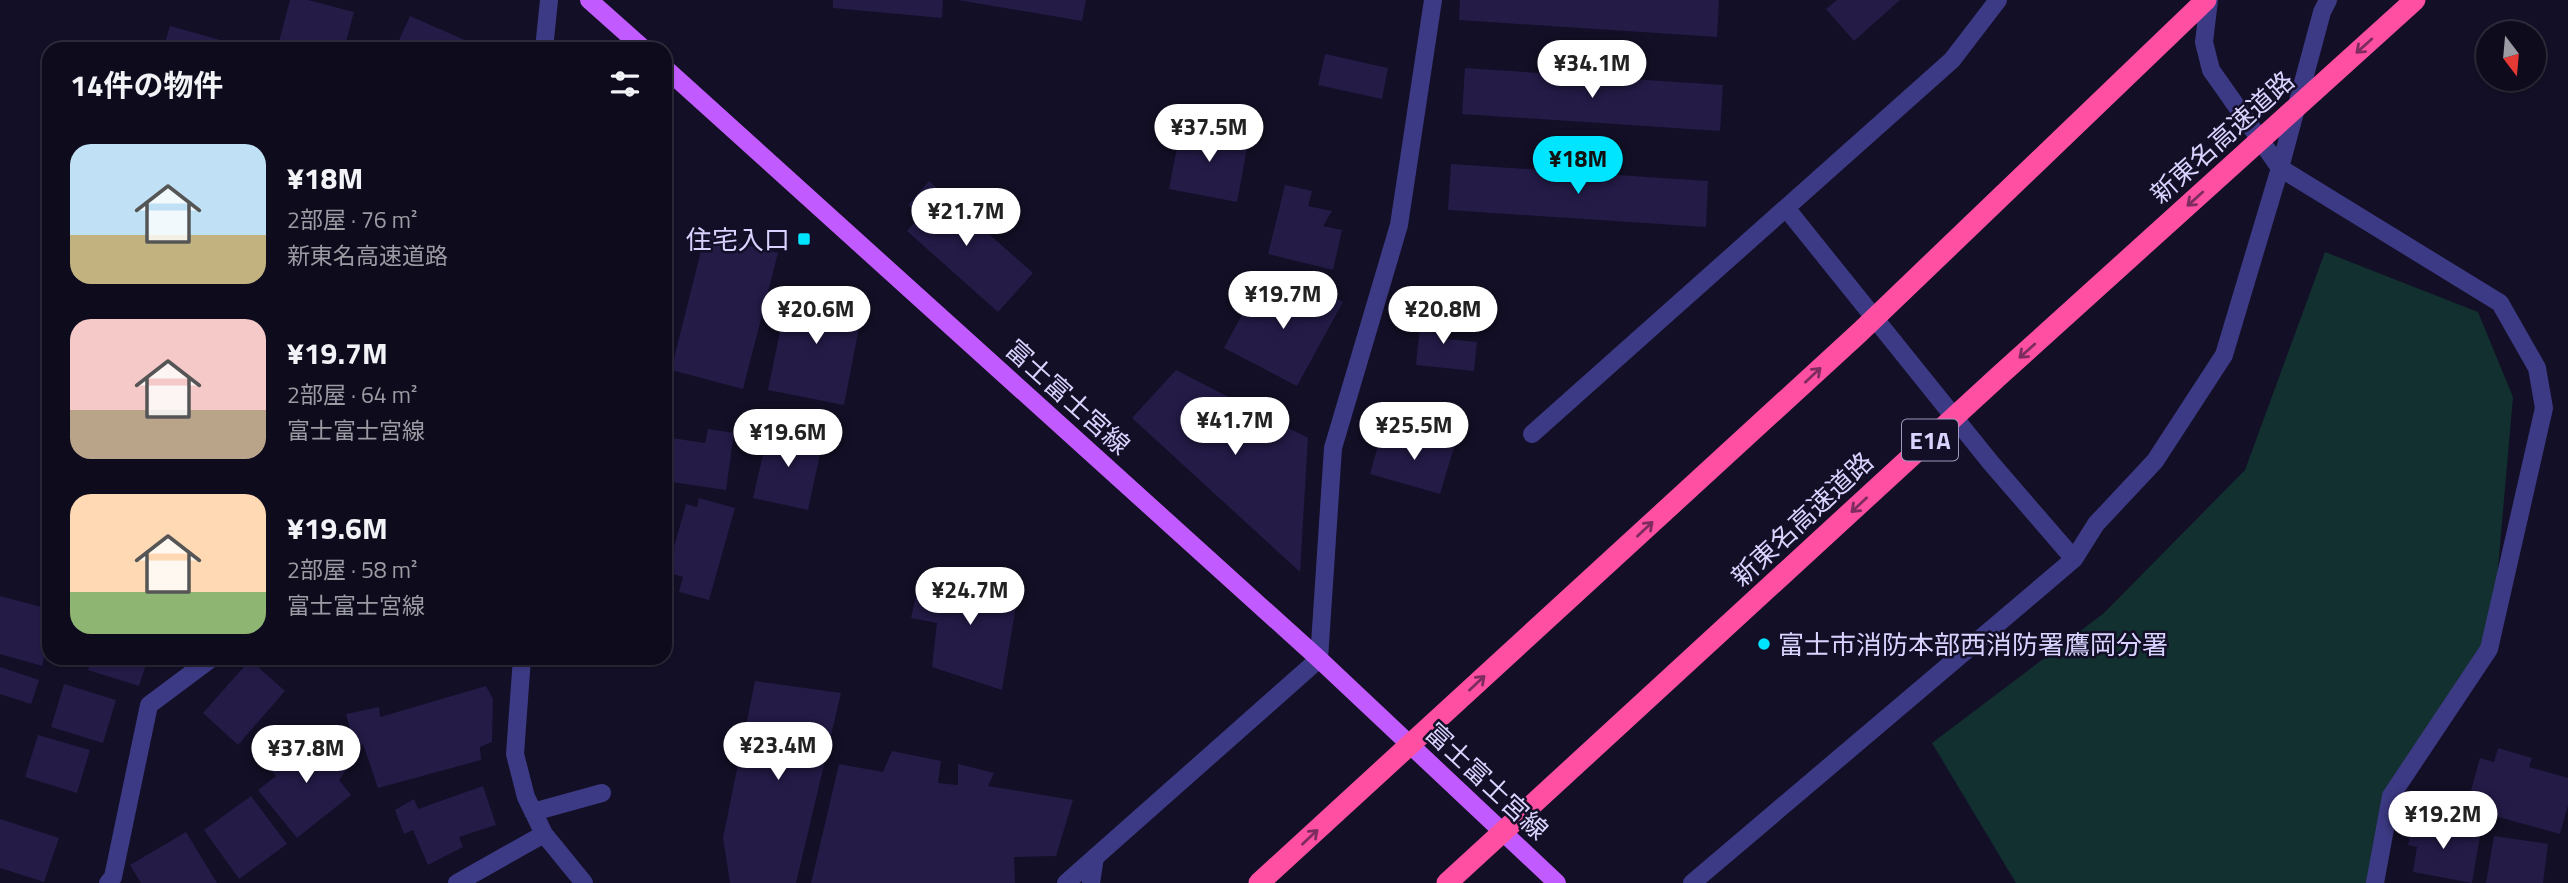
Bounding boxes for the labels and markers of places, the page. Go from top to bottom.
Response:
pin: ¥34.1M [1535,41,1649,100]
pin: ¥37.5M [1152,104,1266,164]
pin: ¥18M [1537,136,1619,196]
pin: ¥21.7M [909,188,1023,248]
place label: 住宅入口 [686,220,790,259]
marker: 住宅入口 [796,231,812,247]
pin: ¥19.7M [1226,272,1340,331]
pin: ¥20.6M [759,286,873,346]
pin: ¥20.8M [1386,286,1500,346]
pin: ¥41.7M [1178,398,1292,457]
pin: ¥25.5M [1357,402,1471,462]
pin: ¥19.6M [731,410,845,469]
pin: ¥24.7M [913,568,1027,627]
place label: 富士市消防本部西消防署鷹岡分署 [1778,625,2168,664]
marker: 富士市消防本部西消防署鷹岡分署 [1756,636,1772,652]
pin: ¥23.4M [721,722,835,782]
pin: ¥37.8M [249,726,363,785]
pin: ¥19.2M [2386,792,2500,851]

